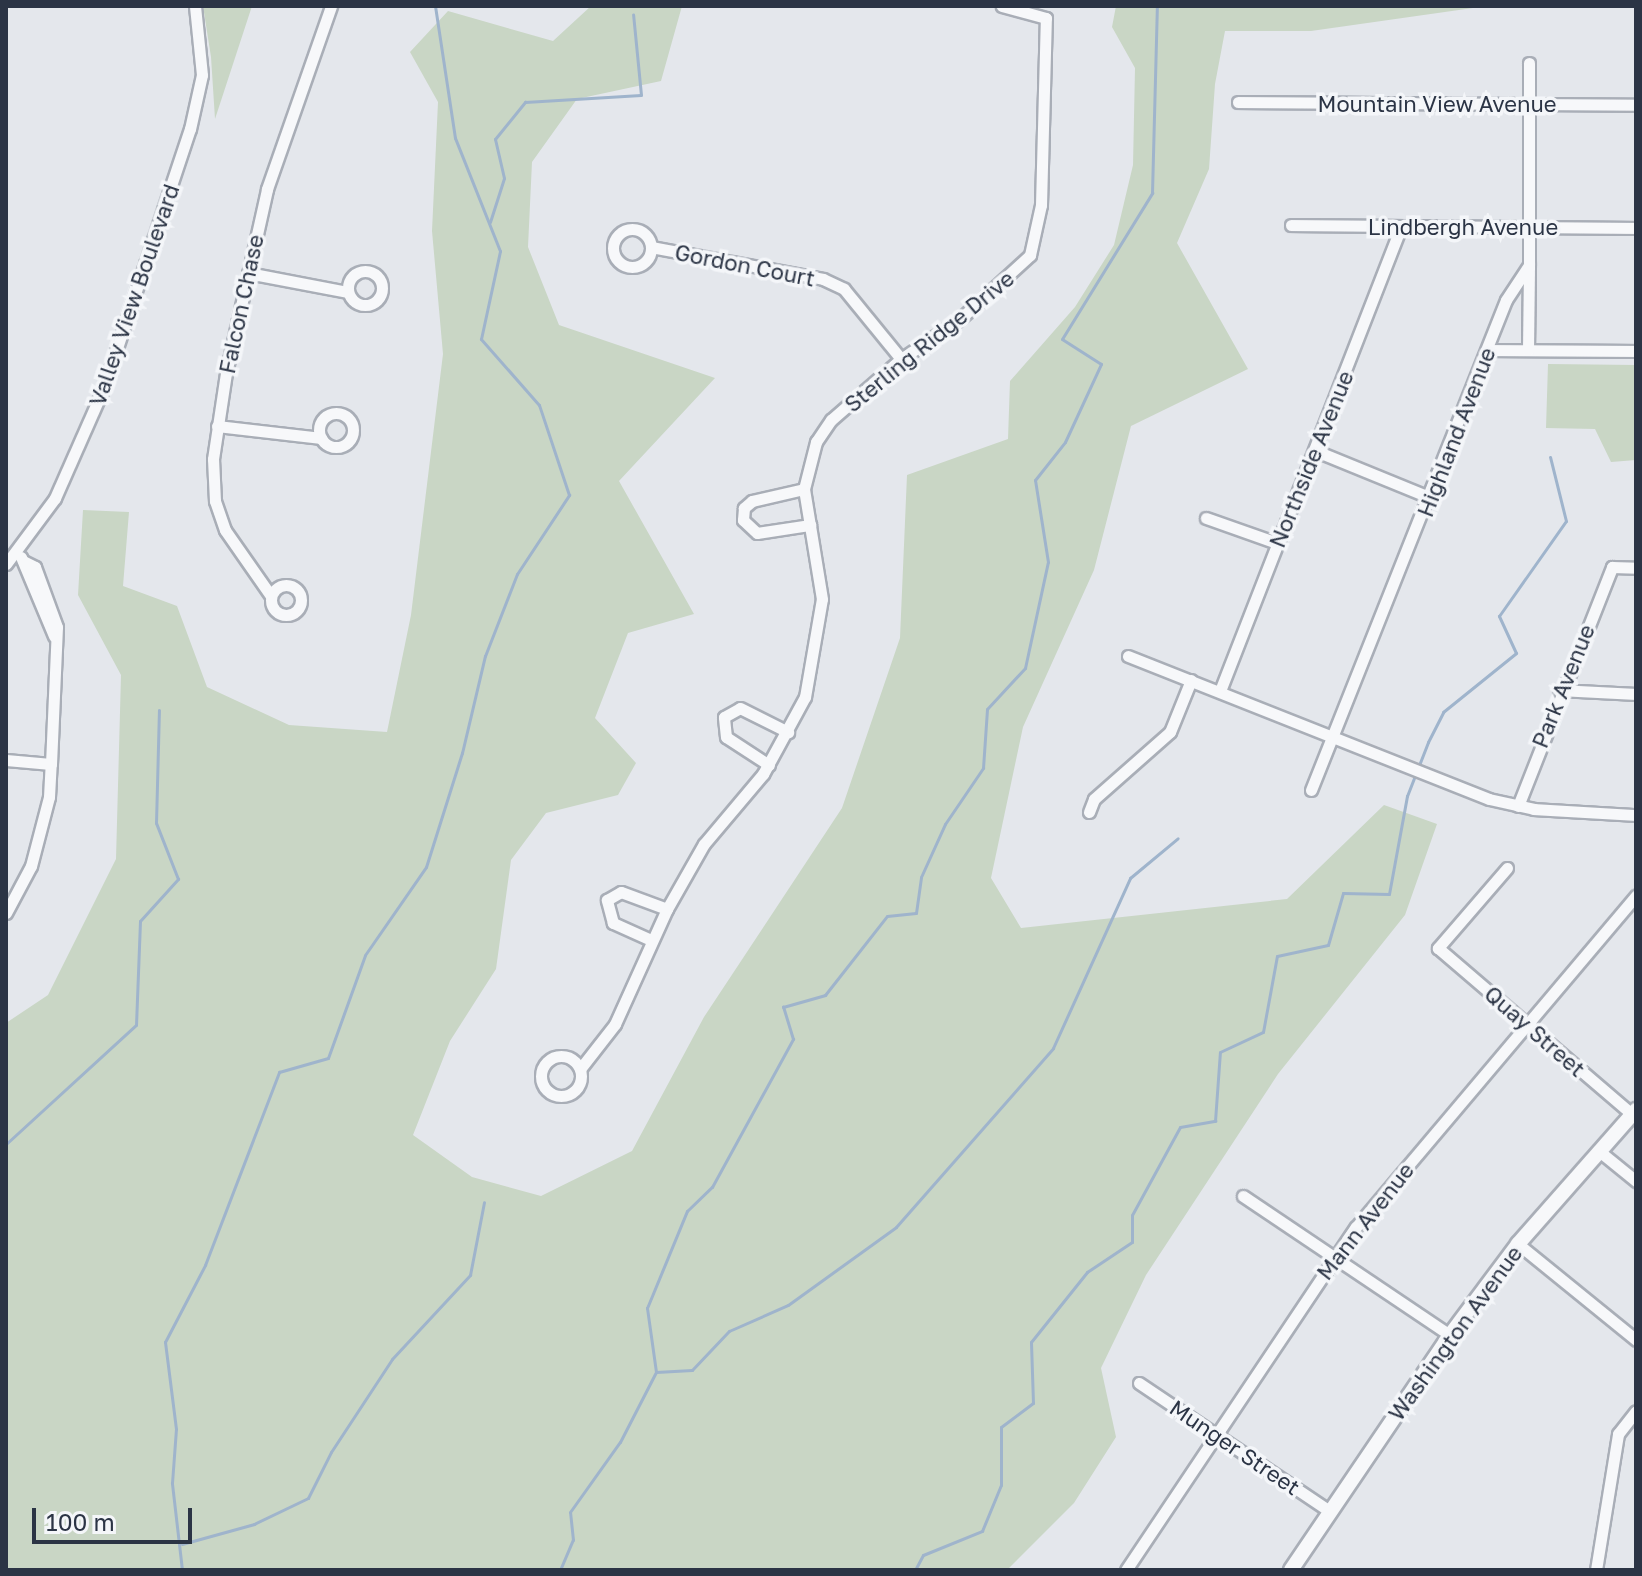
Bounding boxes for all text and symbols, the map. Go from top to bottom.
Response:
street label: Mountain View Avenue [1317,91,1557,117]
street label: Valley View Boulevard [84,181,184,409]
street label: Lindbergh Avenue [1368,214,1558,240]
street label: Falcon Chase [213,232,269,376]
street label: Gordon Court [673,238,817,292]
street label: Sterling Ridge Drive [839,265,1019,417]
street label: Highland Avenue [1412,344,1500,520]
street label: Northside Avenue [1263,367,1359,551]
street label: Park Avenue [1526,620,1600,752]
street label: Quay Street [1479,980,1591,1082]
street label: Mann Avenue [1311,1157,1419,1285]
street label: Washington Avenue [1383,1240,1527,1426]
street label: Munger Street [1165,1394,1305,1500]
scale bar [36,1492,196,1542]
text: 100 m [46,1507,115,1536]

